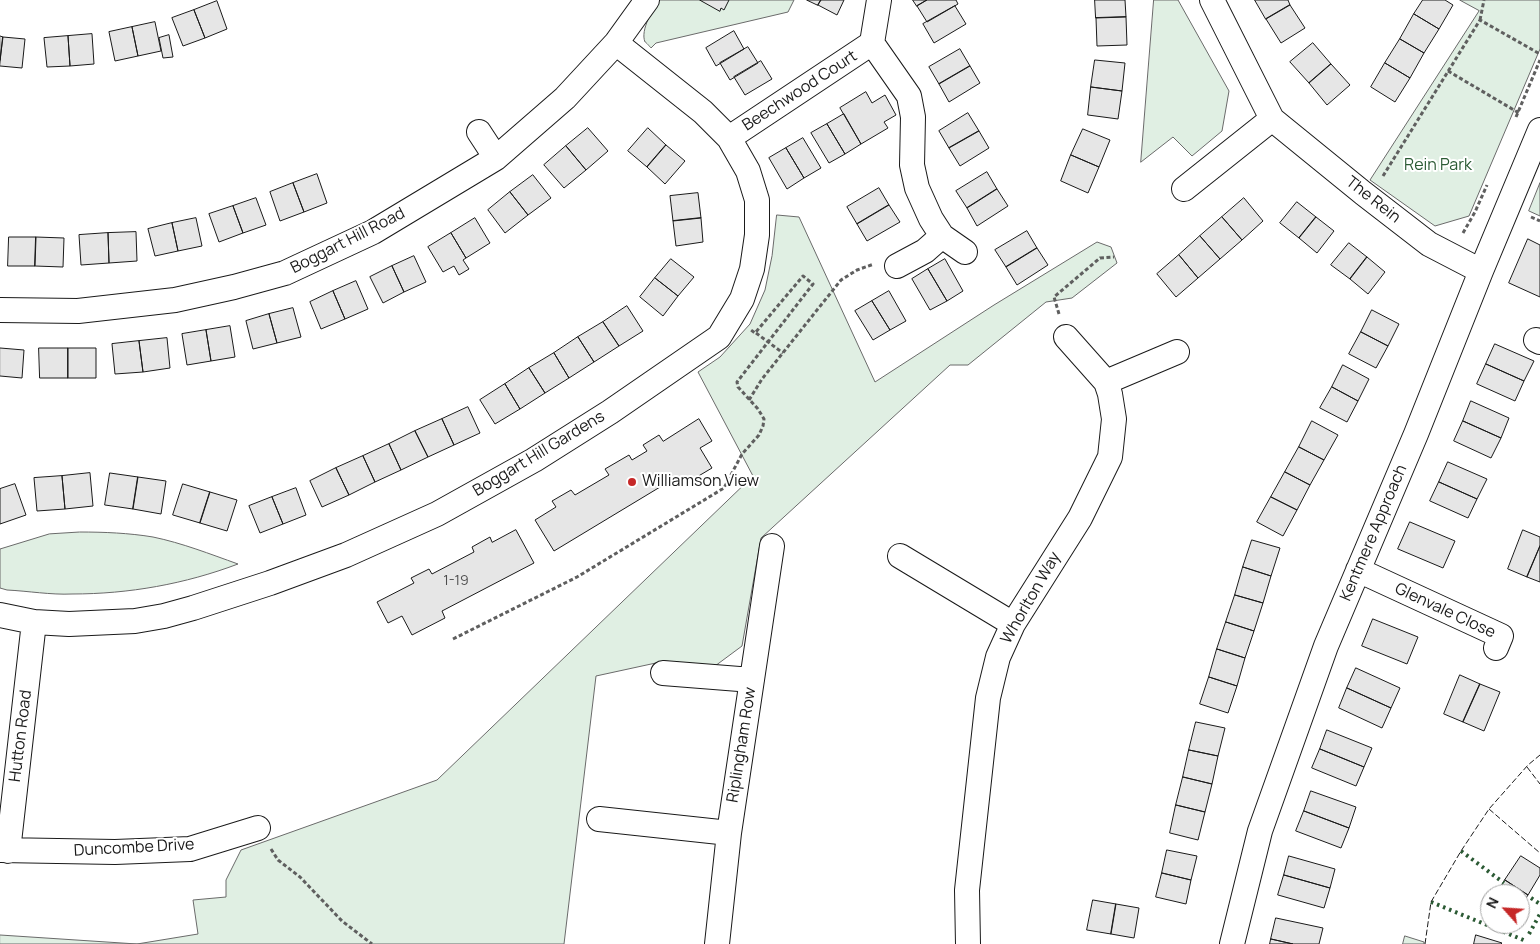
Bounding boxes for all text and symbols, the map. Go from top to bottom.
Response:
street label: Beechwood Court [739,47,861,135]
park label: Rein Park [1404,156,1472,176]
street label: The Rein [1342,173,1404,227]
street label: Boggart Hill Road [288,204,408,278]
street label: Boggart Hill Gardens [470,407,608,501]
street label: Kentmere Approach [1337,462,1411,604]
place label: Williamson View [642,472,759,492]
marker: Williamson View [626,476,638,488]
street label: Whorlton Way [997,549,1065,647]
house number: 1-19 [443,573,469,589]
street label: Glenvale Close [1392,579,1498,643]
street label: Riplingham Row [723,686,761,804]
street label: Hutton Road [6,689,36,783]
street label: Duncombe Drive [73,835,195,861]
north arrow [1480,884,1530,934]
text: N [1481,894,1503,911]

